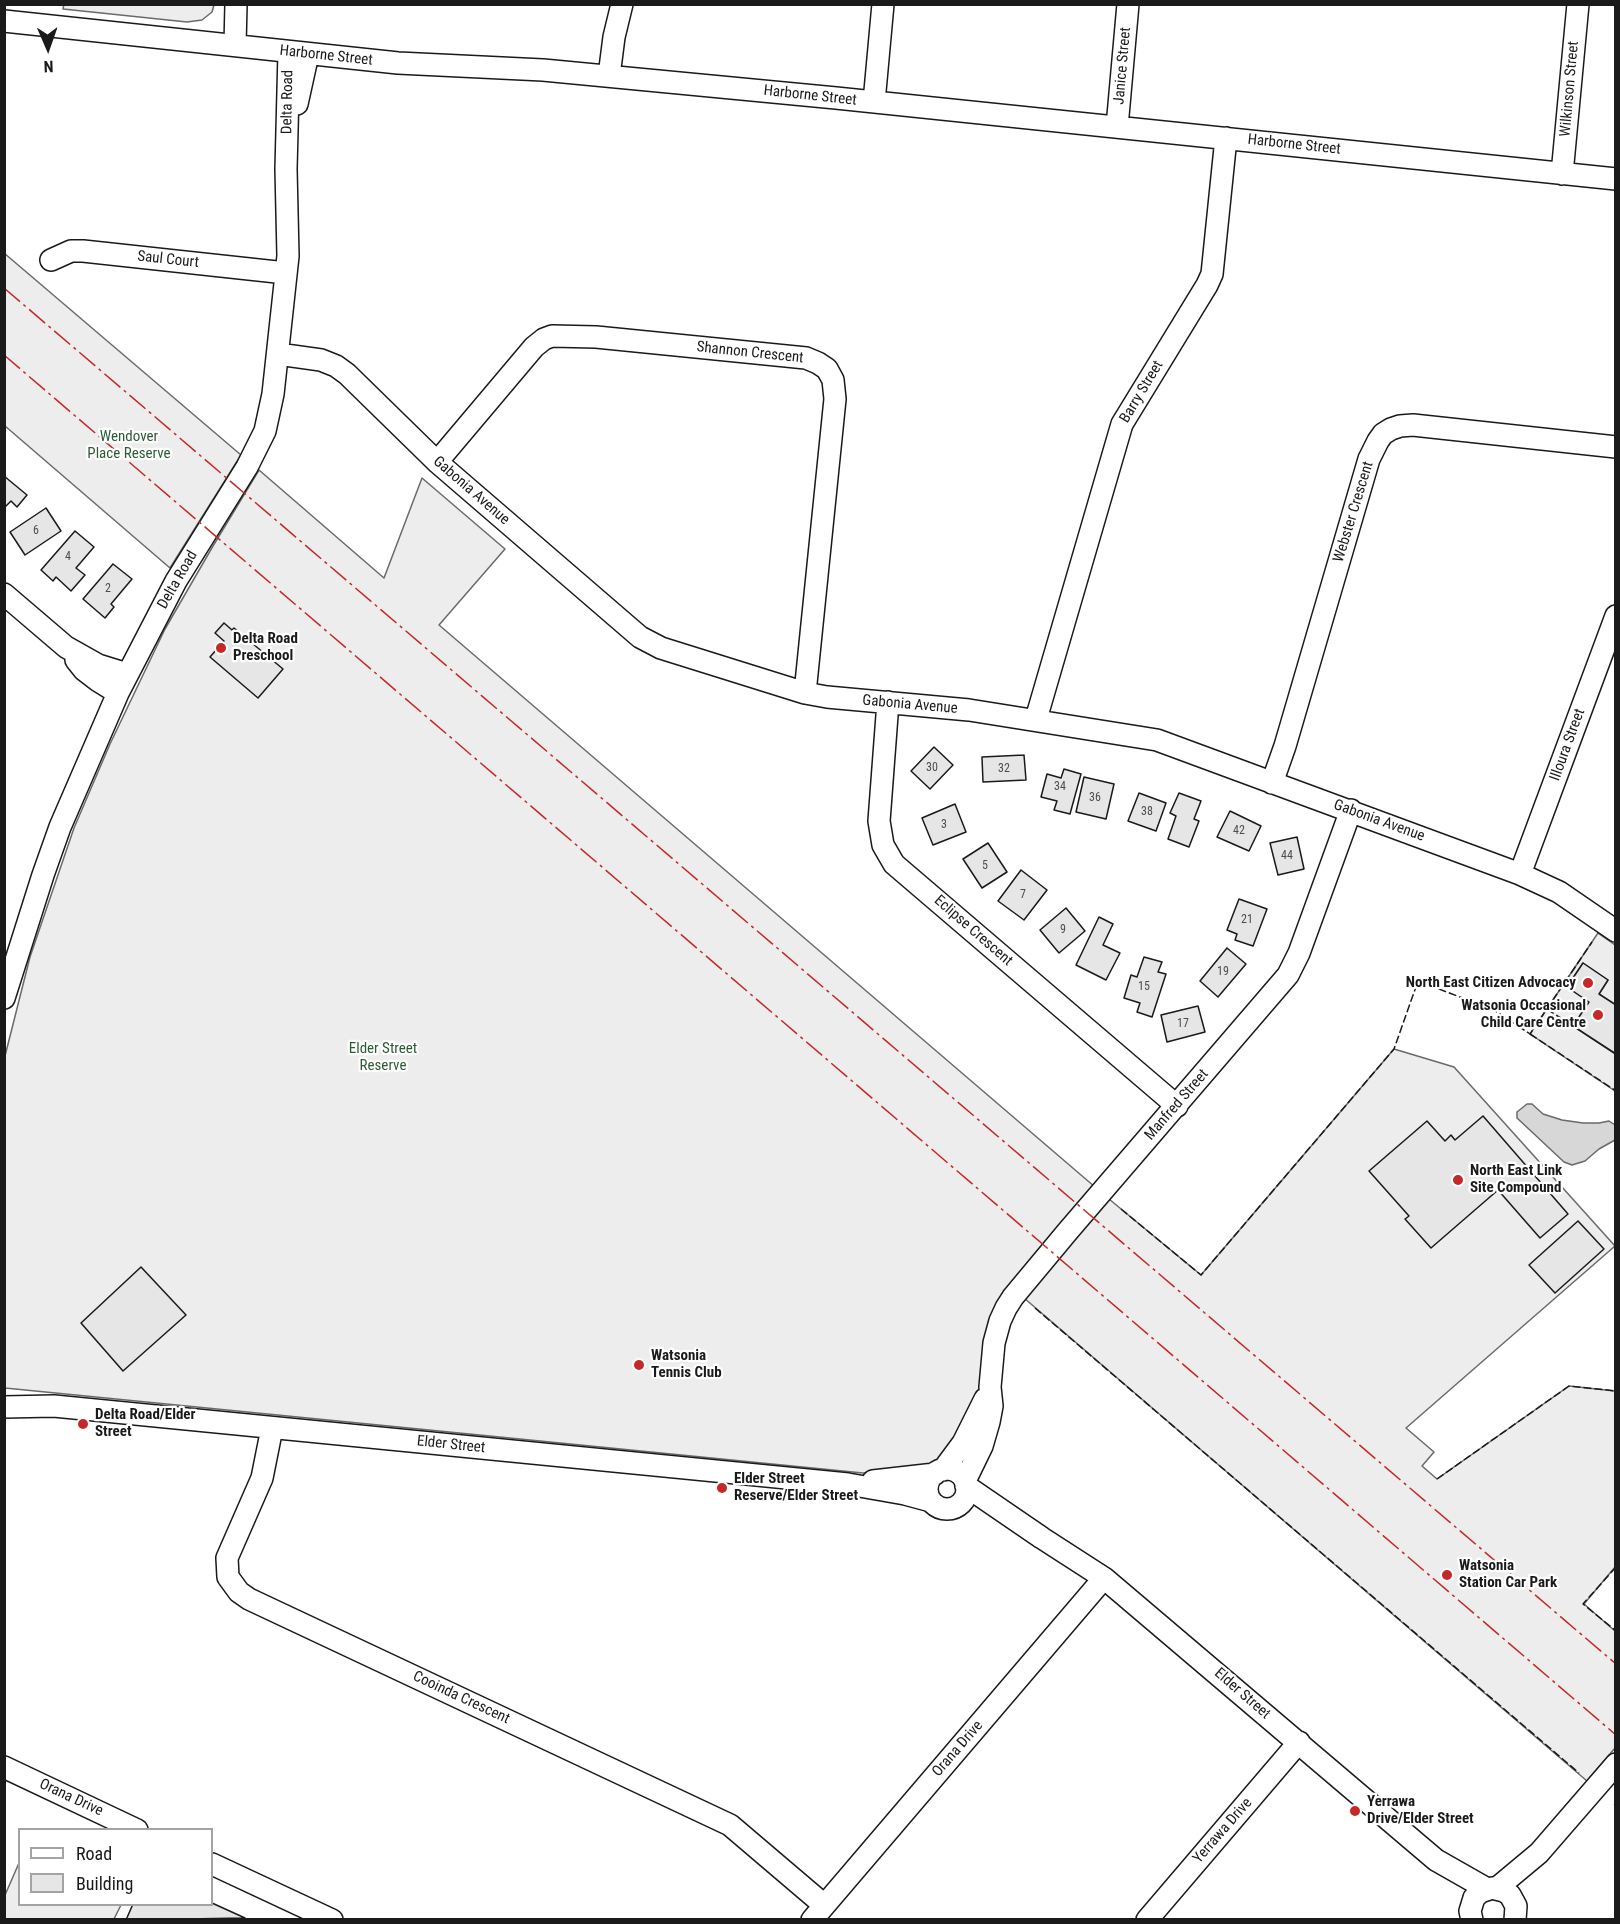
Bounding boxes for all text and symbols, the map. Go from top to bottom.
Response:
north arrow [18,18,78,78]
street label: Janice Street [1111,27,1135,105]
street label: Wilkinson Street [1557,40,1583,138]
street label: Harborne Street [279,42,373,70]
text: N [43,57,54,76]
street label: Delta Road [278,70,298,134]
street label: Harborne Street [763,82,857,110]
street label: Harborne Street [1247,131,1341,159]
street label: Saul Court [136,248,200,272]
street label: Shannon Crescent [696,338,804,368]
street label: Barry Street [1116,358,1168,426]
park label: Wendover Place Reserve [87,428,171,463]
street label: Gabonia Avenue [429,453,513,529]
street label: Webster Crescent [1330,459,1378,565]
house number: 6 [33,524,39,538]
street label: Delta Road [154,548,202,612]
house number: 4 [65,550,71,564]
house number: 2 [105,582,111,596]
place label: Delta Road Preschool [233,630,298,665]
marker: Delta Road Preschool [214,641,228,655]
street label: Gabonia Avenue [862,692,958,718]
street label: Illoura Street [1547,706,1589,784]
house number: 30 [926,761,938,775]
house number: 32 [998,762,1010,776]
house number: 34 [1054,780,1066,794]
house number: 36 [1089,791,1101,805]
street label: Gabonia Avenue [1331,796,1427,846]
house number: 38 [1141,805,1153,819]
house number: 3 [941,818,947,832]
house number: 42 [1233,824,1245,838]
house number: 44 [1281,849,1293,863]
house number: 5 [982,859,988,873]
house number: 7 [1020,888,1026,902]
street label: Eclipse Crescent [930,892,1016,970]
house number: 21 [1241,913,1253,927]
house number: 9 [1060,923,1066,937]
house number: 19 [1217,965,1229,979]
place label: North East Citizen Advocacy [1406,974,1576,992]
marker: North East Citizen Advocacy [1581,976,1595,990]
house number: 15 [1138,980,1150,994]
place label: Watsonia Occasional Child Care Centre [1461,997,1586,1032]
marker: Watsonia Occasional Child Care Centre [1591,1008,1605,1022]
house number: 17 [1177,1017,1189,1031]
park label: Elder Street Reserve [349,1040,417,1075]
street label: Manfred Street [1141,1066,1213,1144]
place label: North East Link Site Compound [1470,1162,1562,1197]
marker: North East Link Site Compound [1451,1173,1465,1187]
place label: Watsonia Tennis Club [651,1347,722,1382]
marker: Watsonia Tennis Club [632,1358,646,1372]
place label: Delta Road/Elder Street [95,1406,196,1441]
marker: Delta Road/Elder Street [76,1417,90,1431]
street label: Elder Street [416,1432,486,1458]
place label: Elder Street Reserve/Elder Street [734,1470,858,1505]
marker: Elder Street Reserve/Elder Street [715,1481,729,1495]
place label: Watsonia Station Car Park [1459,1557,1557,1592]
marker: Watsonia Station Car Park [1440,1568,1454,1582]
street label: Elder Street [1210,1665,1274,1723]
street label: Cooinda Crescent [410,1668,512,1728]
street label: Orana Drive [929,1717,987,1781]
street label: Orana Drive [36,1775,106,1821]
place label: Yerrawa Drive/Elder Street [1367,1793,1474,1828]
street label: Yerrawa Drive [1190,1795,1256,1867]
marker: Yerrawa Drive/Elder Street [1348,1804,1362,1818]
legend [18,1828,213,1906]
text: Road [76,1843,112,1864]
text: Building [76,1873,133,1894]

